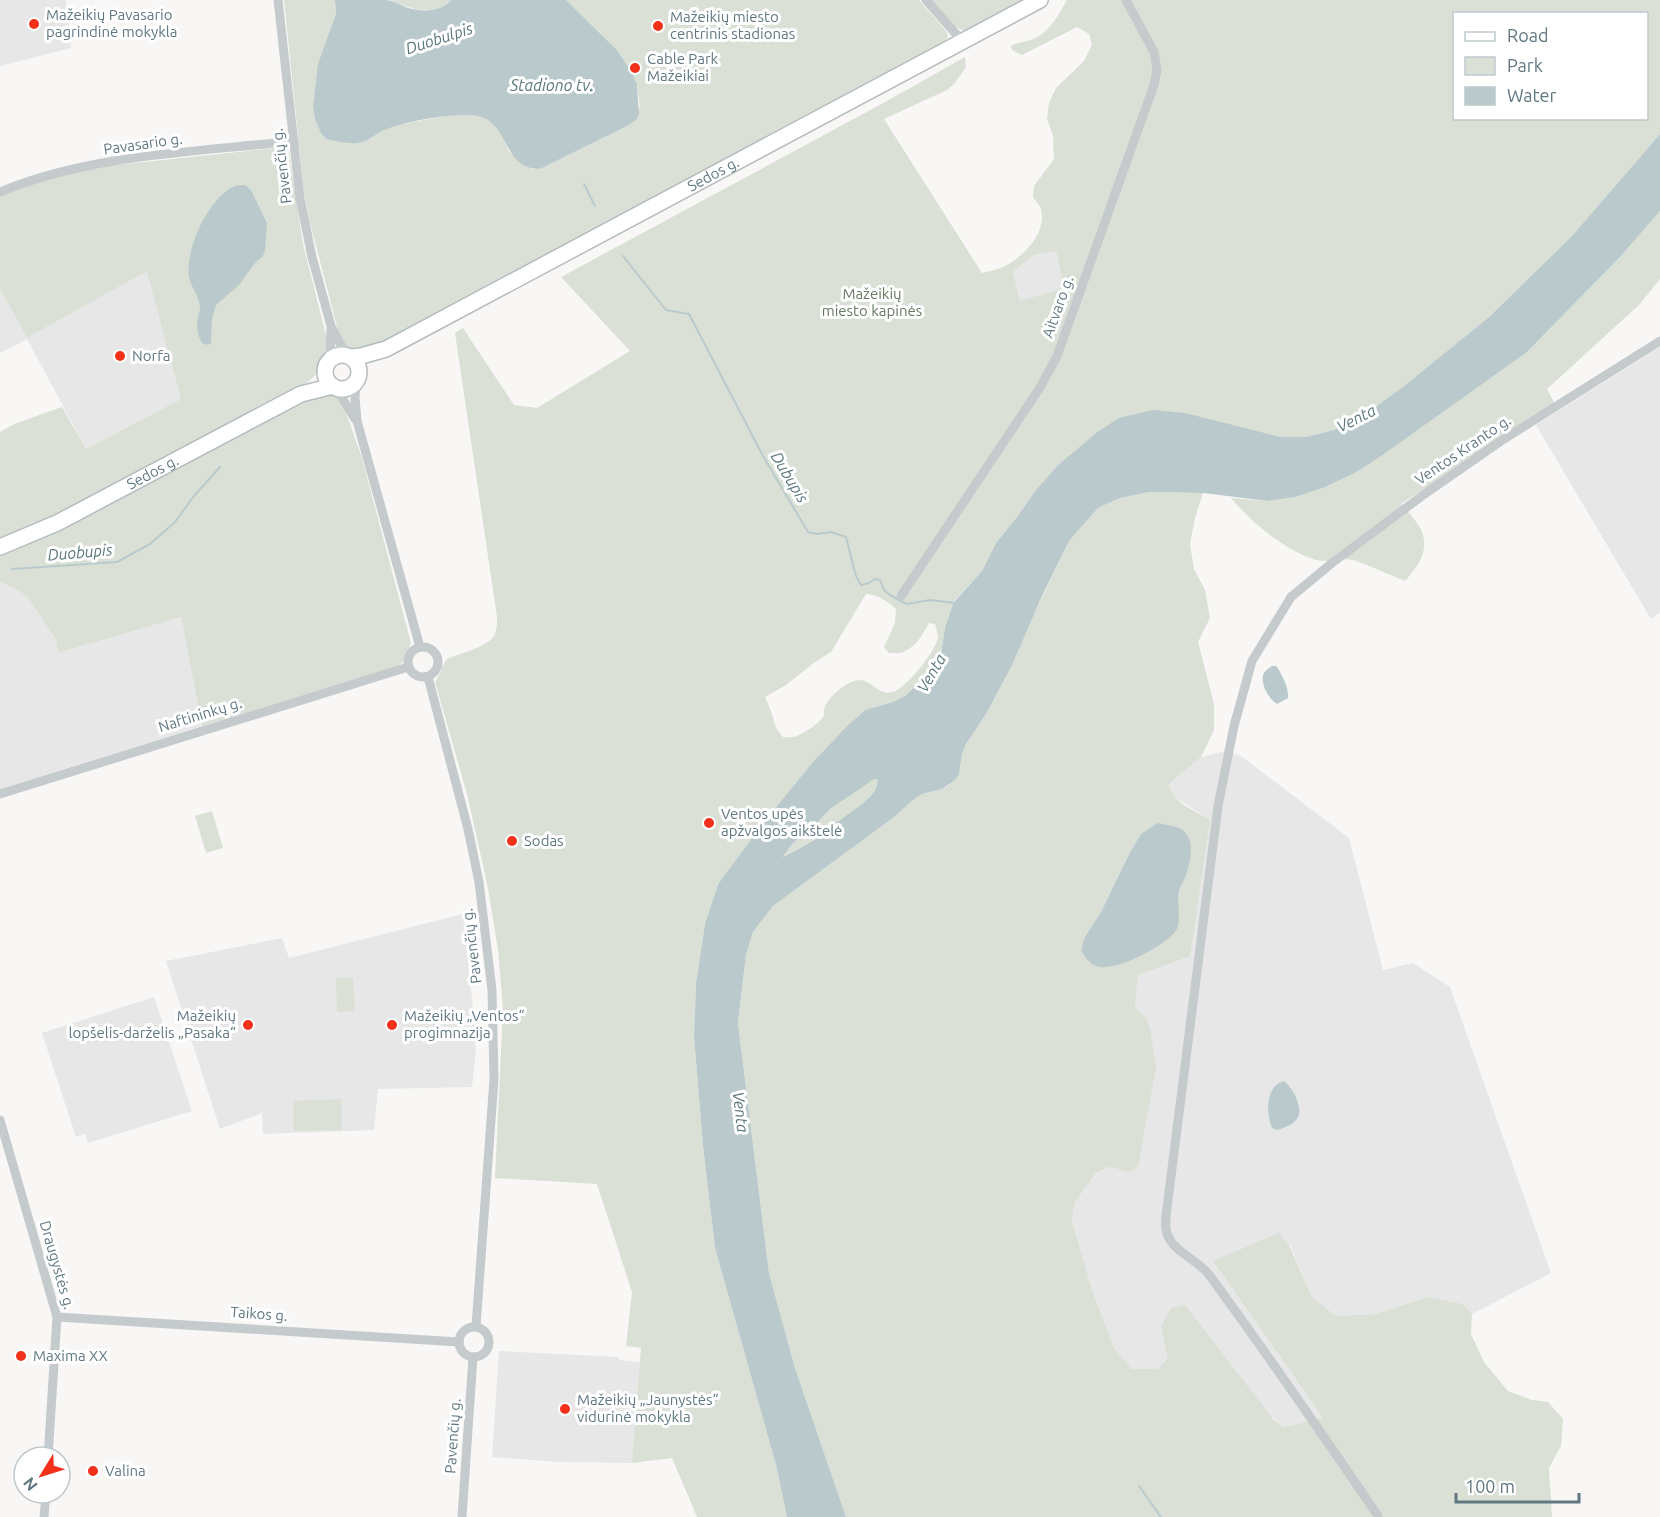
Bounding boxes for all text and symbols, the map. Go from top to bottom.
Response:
place label: Mažeikių Pavasario pagrindinė mokykla [46,6,178,40]
place label: Mažeikių miesto centrinis stadionas [670,8,795,42]
legend [1453,12,1648,120]
marker: Mažeikių Pavasario pagrindinė mokykla [27,17,41,31]
water label: Duobulpis [403,19,475,57]
marker: Mažeikių miesto centrinis stadionas [651,19,665,33]
text: Road [1507,25,1549,45]
place label: Cable Park Mažeikiai [647,50,719,84]
text: Park [1507,55,1543,75]
marker: Cable Park Mažeikiai [628,61,642,75]
water label: Stadiono tv. [509,76,594,94]
text: Water [1507,85,1557,105]
street label: Pavenčių g. [268,128,295,205]
street label: Pavasario g. [102,130,184,157]
street label: Sedos g. [684,153,742,195]
street label: Aitvaro g. [1039,274,1077,340]
park label: Mažeikių miesto kapinės [822,285,922,319]
place label: Norfa [132,347,171,364]
marker: Norfa [113,349,127,363]
water label: Venta [1334,400,1379,435]
street label: Ventos Kranto g. [1412,411,1514,488]
water label: Dubupis [768,448,812,506]
street label: Sedos g. [124,451,181,493]
water label: Duobupis [47,540,114,564]
water label: Venta [913,650,949,695]
street label: Naftininkų g. [156,694,244,735]
place label: Ventos upės apžvalgos aikštelė [721,805,842,839]
marker: Ventos upės apžvalgos aikštelė [702,816,716,830]
place label: Sodas [524,832,564,849]
marker: Sodas [505,834,519,848]
street label: Pavenčių g. [458,908,485,985]
place label: Mažeikių lopšelis-darželis „Pasaka“ [69,1007,236,1041]
place label: Mažeikių „Ventos“ progimnazija [404,1007,525,1041]
marker: Mažeikių lopšelis-darželis „Pasaka“ [241,1018,255,1032]
marker: Mažeikių „Ventos“ progimnazija [385,1018,399,1032]
water label: Venta [730,1090,752,1134]
street label: Draugystės g. [37,1219,78,1311]
street label: Taikos g. [230,1303,288,1324]
place label: Maxima XX [33,1347,108,1364]
marker: Maxima XX [14,1349,28,1363]
place label: Mažeikių „Jaunystės“ vidurinė mokykla [577,1391,719,1425]
street label: Pavenčių g. [441,1398,464,1474]
marker: Mažeikių „Jaunystės“ vidurinė mokykla [558,1402,572,1416]
north arrow [12,1445,72,1505]
place label: Valina [105,1462,146,1479]
marker: Valina [86,1464,100,1478]
scale bar [1456,1466,1579,1504]
text: N [19,1474,41,1494]
text: 100 m [1465,1476,1515,1496]

